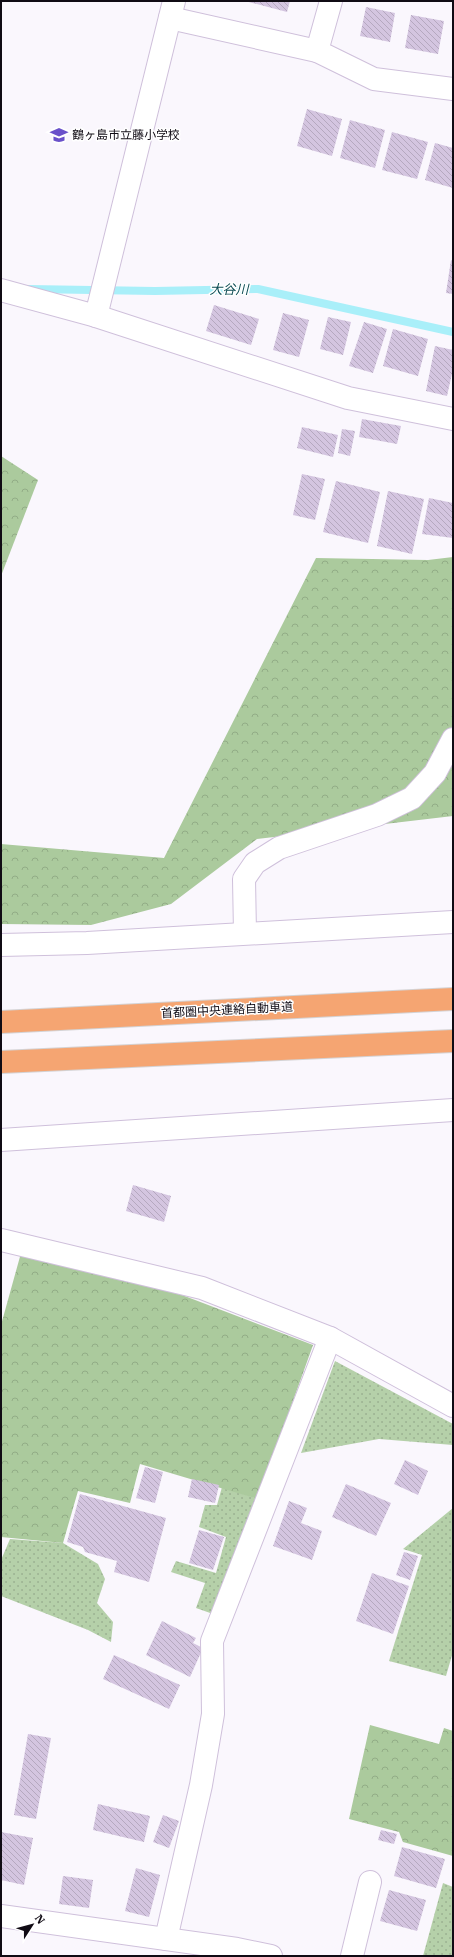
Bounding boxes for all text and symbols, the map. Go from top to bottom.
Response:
school or university icon: 鶴ヶ島市立藤小学校 [49,125,69,145]
place label: 鶴ヶ島市立藤小学校 [72,127,180,142]
water label: 大谷川 [209,281,250,298]
street label: 首都圏中央連絡自動車道 [161,999,293,1020]
north arrow [12,1905,52,1945]
text: N [32,1911,48,1927]

